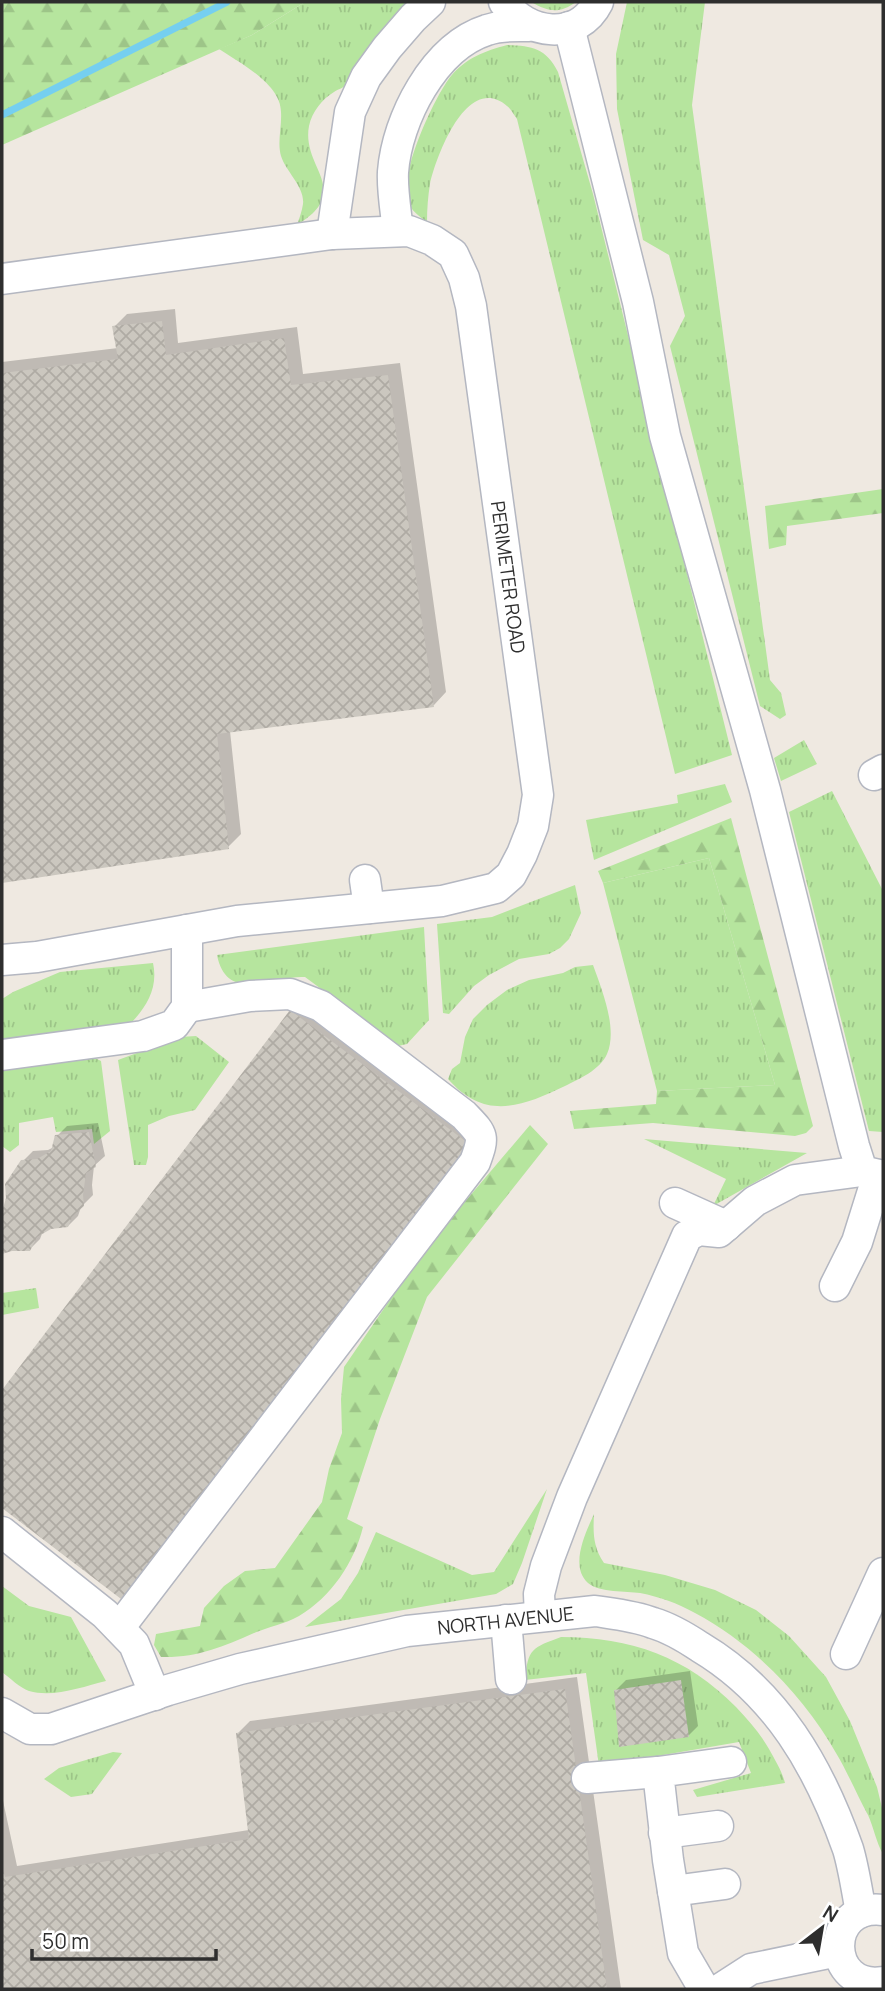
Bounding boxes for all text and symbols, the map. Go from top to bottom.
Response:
street label: PERIMETER ROAD [485,499,531,655]
street label: NORTH AVENUE [436,1600,575,1641]
north arrow [787,1893,857,1963]
text: N [818,1899,843,1928]
scale bar [32,1918,215,1962]
text: 50 m [42,1927,89,1955]

